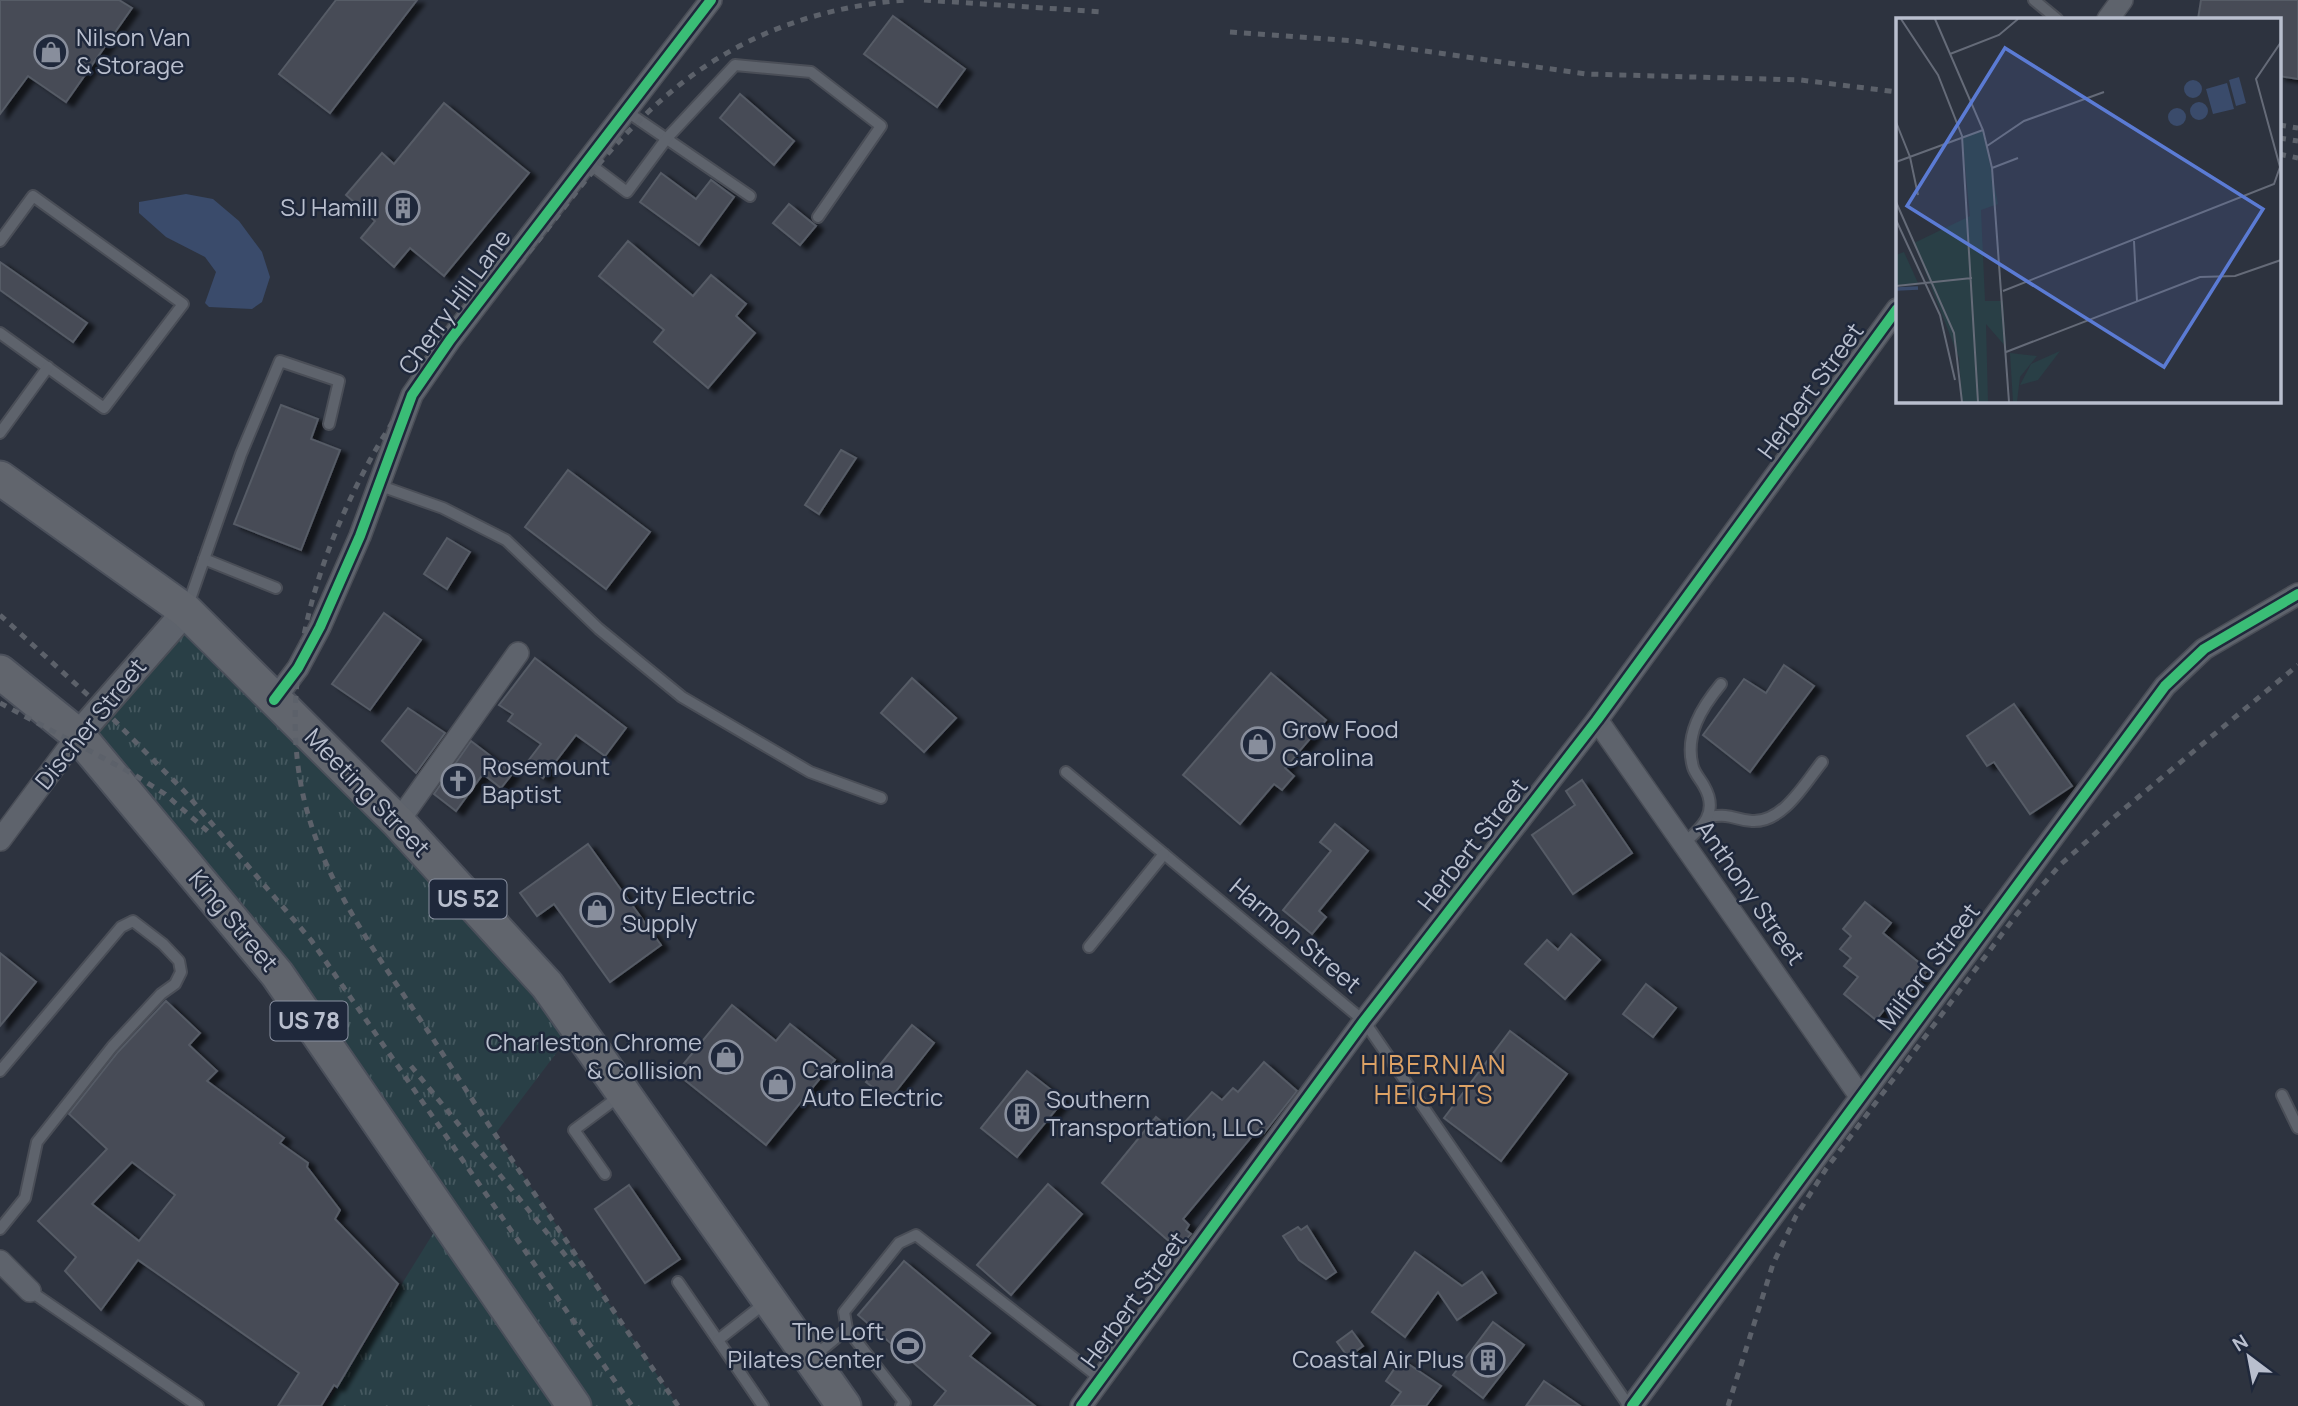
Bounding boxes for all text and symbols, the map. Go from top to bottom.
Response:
inset map [1896,18,2280,402]
place label: Nilson Van & Storage [76,20,190,81]
shop icon: Nilson Van & Storage [32,33,70,71]
building icon: SJ Hamill [384,189,422,227]
place label: SJ Hamill [280,190,378,223]
street label: Cherry Hill Lane [390,222,518,380]
street label: Herbert Street [1749,315,1870,465]
street label: Discher Street [27,651,153,796]
place label: Grow Food Carolina [1282,712,1399,773]
street label: Meeting Street [298,720,438,864]
shop icon: Grow Food Carolina [1239,725,1277,763]
place label: Rosemount Baptist [482,749,610,810]
church icon: Rosemount Baptist [439,762,477,800]
street label: Herbert Street [1409,771,1534,918]
street label: Anthony Street [1689,813,1813,971]
street label: King Street [182,862,287,978]
street label: Harmon Street [1223,870,1369,1000]
place label: City Electric Supply [622,878,755,939]
road number: US 52 [430,879,506,918]
shop icon: City Electric Supply [578,891,616,929]
street label: Milford Street [1869,896,1987,1037]
road number: US 78 [270,1002,348,1040]
place label: Charleston Chrome & Collision [486,1025,702,1086]
shop icon: Charleston Chrome & Collision [707,1038,745,1076]
district label: HIBERNIAN HEIGHTS [1360,1046,1508,1112]
place label: Carolina Auto Electric [802,1052,943,1113]
shop icon: Carolina Auto Electric [759,1065,797,1103]
place label: Southern Transportation, LLC [1046,1082,1264,1143]
building icon: Southern Transportation, LLC [1003,1095,1041,1133]
street label: Herbert Street [1072,1224,1193,1374]
place label: The Loft Pilates Center [727,1314,884,1375]
north arrow [2214,1322,2284,1392]
sports icon: The Loft Pilates Center [889,1327,927,1365]
text: N [2227,1328,2253,1357]
building icon: Coastal Air Plus [1469,1341,1507,1379]
place label: Coastal Air Plus [1292,1342,1464,1375]

